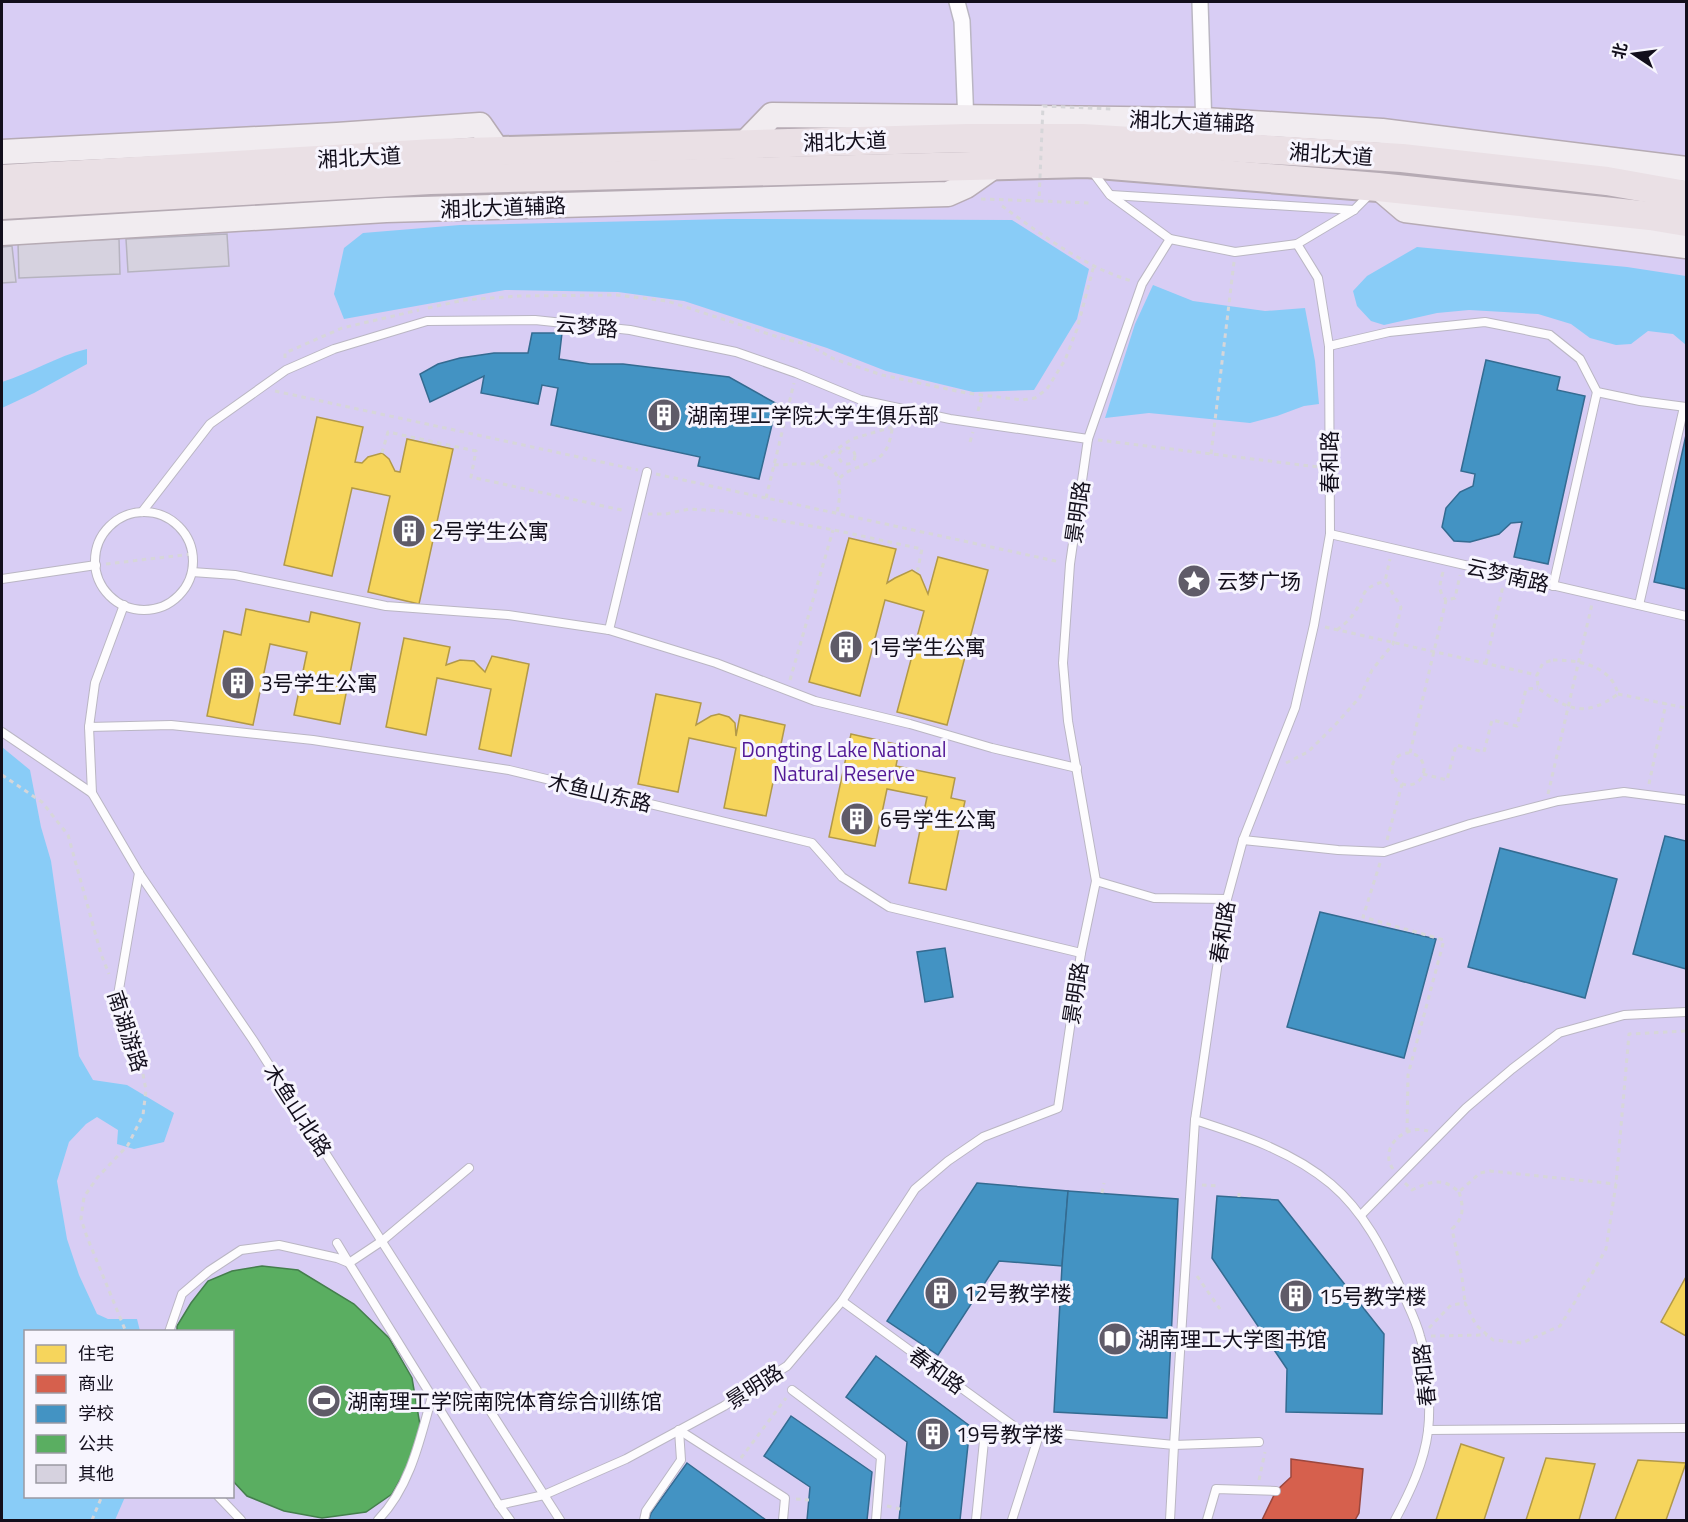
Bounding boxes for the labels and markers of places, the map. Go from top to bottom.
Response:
building icon: 湖南理工学院大学生俱乐部 [646,397,682,433]
place label: 湖南理工学院大学生俱乐部 [687,399,939,431]
building icon: 2号学生公寓 [391,513,427,549]
place label: 2号学生公寓 [432,515,549,547]
place icon: 云梦广场 [1176,563,1212,599]
place label: 云梦广场 [1217,565,1301,597]
building icon: 1号学生公寓 [828,629,864,665]
place label: 1号学生公寓 [869,631,986,663]
building icon: 3号学生公寓 [220,665,256,701]
place label: 3号学生公寓 [261,667,378,699]
building icon: 6号学生公寓 [839,801,875,837]
place label: 6号学生公寓 [880,803,997,835]
building icon: 12号教学楼 [923,1275,959,1311]
place label: 12号教学楼 [964,1277,1072,1309]
building icon: 15号教学楼 [1278,1278,1314,1314]
place label: 15号教学楼 [1319,1280,1427,1312]
library icon: 湖南理工大学图书馆 [1097,1321,1133,1357]
place label: 湖南理工大学图书馆 [1138,1323,1327,1355]
sports icon: 湖南理工学院南院体育综合训练馆 [306,1383,342,1419]
place label: 湖南理工学院南院体育综合训练馆 [347,1385,662,1417]
building icon: 19号教学楼 [915,1416,951,1452]
place label: 19号教学楼 [956,1418,1064,1450]

